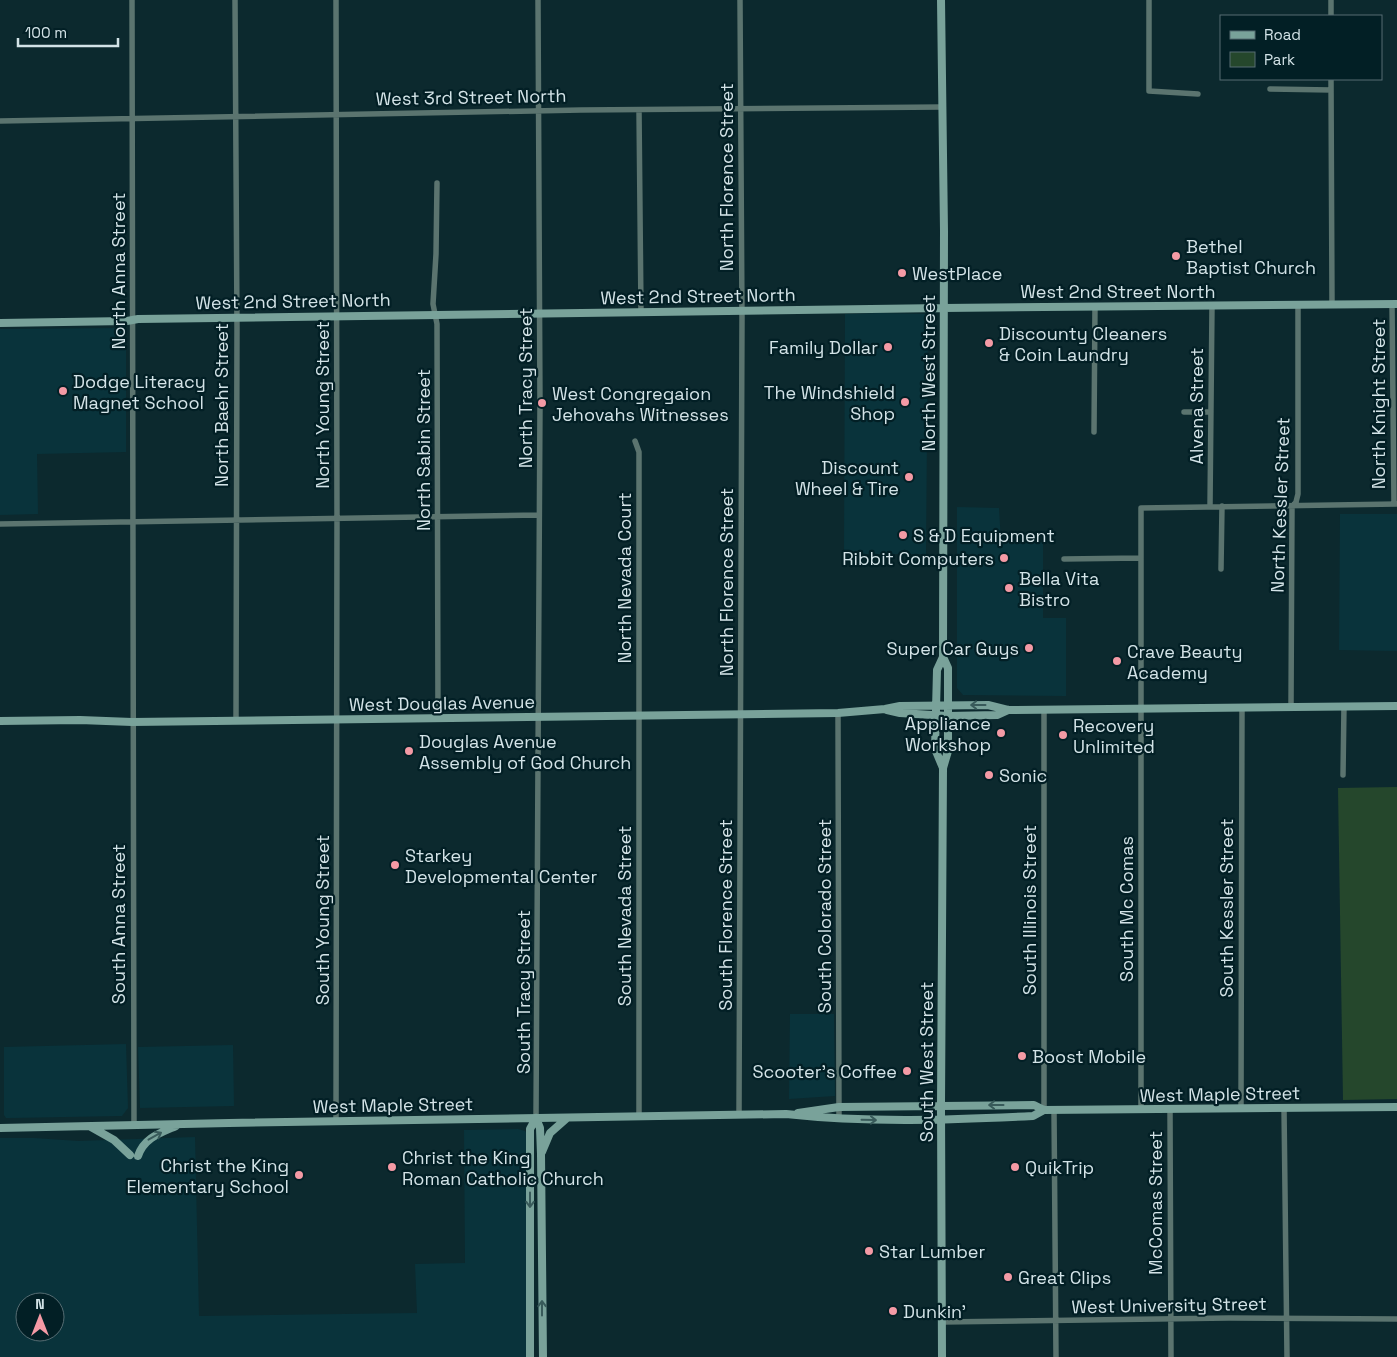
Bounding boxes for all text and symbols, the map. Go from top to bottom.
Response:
scale bar [18,15,118,47]
legend [1220,15,1382,80]
text: 100 m [25,23,67,42]
text: Road [1264,25,1301,44]
text: Park [1264,50,1295,69]
street label: North Florence Street [715,83,738,271]
street label: West 3rd Street North [375,84,567,110]
street label: North Anna Street [107,193,130,349]
place label: Bethel Baptist Church [1186,235,1316,279]
marker: Bethel Baptist Church [1170,250,1182,262]
place label: WestPlace [912,262,1002,285]
marker: WestPlace [896,267,908,279]
street label: West 2nd Street North [1020,280,1216,303]
street label: West 2nd Street North [600,283,796,309]
street label: West 2nd Street North [195,288,391,314]
street label: North West Street [917,294,940,452]
street label: North Tracy Street [514,308,537,468]
street label: North Knight Street [1367,319,1390,489]
street label: North Young Street [311,321,334,489]
place label: Discounty Cleaners & Coin Laundry [999,322,1167,366]
street label: North Baehr Street [210,323,233,487]
place label: Family Dollar [769,336,878,359]
marker: Discounty Cleaners & Coin Laundry [983,337,995,349]
marker: Family Dollar [882,341,894,353]
street label: Alvena Street [1185,348,1208,464]
street label: North Sabin Street [412,369,435,531]
place label: Dodge Literacy Magnet School [73,370,206,414]
place label: The Windshield Shop [764,381,895,425]
place label: West Congregaion Jehovahs Witnesses [552,382,729,426]
marker: Dodge Literacy Magnet School [57,385,69,397]
marker: The Windshield Shop [899,396,911,408]
marker: West Congregaion Jehovahs Witnesses [536,397,548,409]
street label: North Kessler Street [1265,417,1295,593]
place label: Discount Wheel & Tire [795,456,899,500]
marker: Discount Wheel & Tire [903,471,915,483]
street label: North Florence Street [715,488,738,676]
street label: North Nevada Court [613,493,636,663]
place label: S & D Equipment [913,524,1055,547]
marker: S & D Equipment [897,529,909,541]
place label: Ribbit Computers [842,547,994,570]
marker: Ribbit Computers [998,552,1010,564]
place label: Bella Vita Bistro [1019,567,1099,611]
marker: Bella Vita Bistro [1003,582,1015,594]
place label: Super Car Guys [887,637,1019,660]
place label: Crave Beauty Academy [1127,640,1243,684]
marker: Super Car Guys [1023,642,1035,654]
marker: Crave Beauty Academy [1111,655,1123,667]
street label: West Douglas Avenue [349,690,535,716]
one-way arrow [970,700,986,710]
place label: Appliance Workshop [905,712,991,756]
place label: Recovery Unlimited [1073,714,1155,758]
marker: Appliance Workshop [995,727,1007,739]
marker: Recovery Unlimited [1057,729,1069,741]
place label: Douglas Avenue Assembly of God Church [419,730,631,774]
marker: Douglas Avenue Assembly of God Church [403,745,415,757]
place label: Sonic [999,764,1047,787]
marker: Sonic [983,769,995,781]
street label: South Florence Street [714,819,737,1011]
street label: South Colorado Street [813,819,836,1013]
street label: South Kessler Street [1215,819,1238,997]
street label: South Illinois Street [1018,825,1041,995]
street label: South Nevada Street [613,826,636,1006]
street label: South Young Street [311,835,334,1005]
street label: South Mc Comas [1115,836,1138,982]
street label: South Anna Street [107,844,130,1004]
place label: Starkey Developmental Center [405,844,597,888]
marker: Starkey Developmental Center [389,859,401,871]
street label: South Tracy Street [512,910,535,1074]
street label: South West Street [915,982,938,1142]
place label: Boost Mobile [1032,1045,1146,1068]
marker: Boost Mobile [1016,1050,1028,1062]
place label: Scooter's Coffee [752,1060,897,1083]
marker: Scooter's Coffee [901,1065,913,1077]
street label: West Maple Street [1140,1081,1300,1107]
street label: West Maple Street [313,1092,473,1118]
one-way arrow [989,1100,1005,1110]
one-way arrow [860,1115,877,1125]
one-way arrow [148,1131,163,1141]
street label: McComas Street [1144,1131,1167,1275]
place label: Christ the King Roman Catholic Church [402,1146,604,1190]
place label: Christ the King Elementary School [126,1154,289,1198]
place label: QuikTrip [1025,1156,1094,1179]
marker: Christ the King Roman Catholic Church [386,1161,398,1173]
marker: QuikTrip [1009,1161,1021,1173]
marker: Christ the King Elementary School [293,1169,305,1181]
one-way arrow [525,1192,535,1208]
place label: Star Lumber [879,1240,986,1263]
marker: Star Lumber [863,1245,875,1257]
place label: Great Clips [1018,1266,1111,1289]
marker: Great Clips [1002,1271,1014,1283]
north arrow [15,1292,65,1342]
street label: West University Street [1071,1292,1267,1318]
text: N [35,1295,45,1313]
place label: Dunkin' [903,1300,966,1323]
one-way arrow [537,1301,547,1317]
marker: Dunkin' [887,1305,899,1317]

